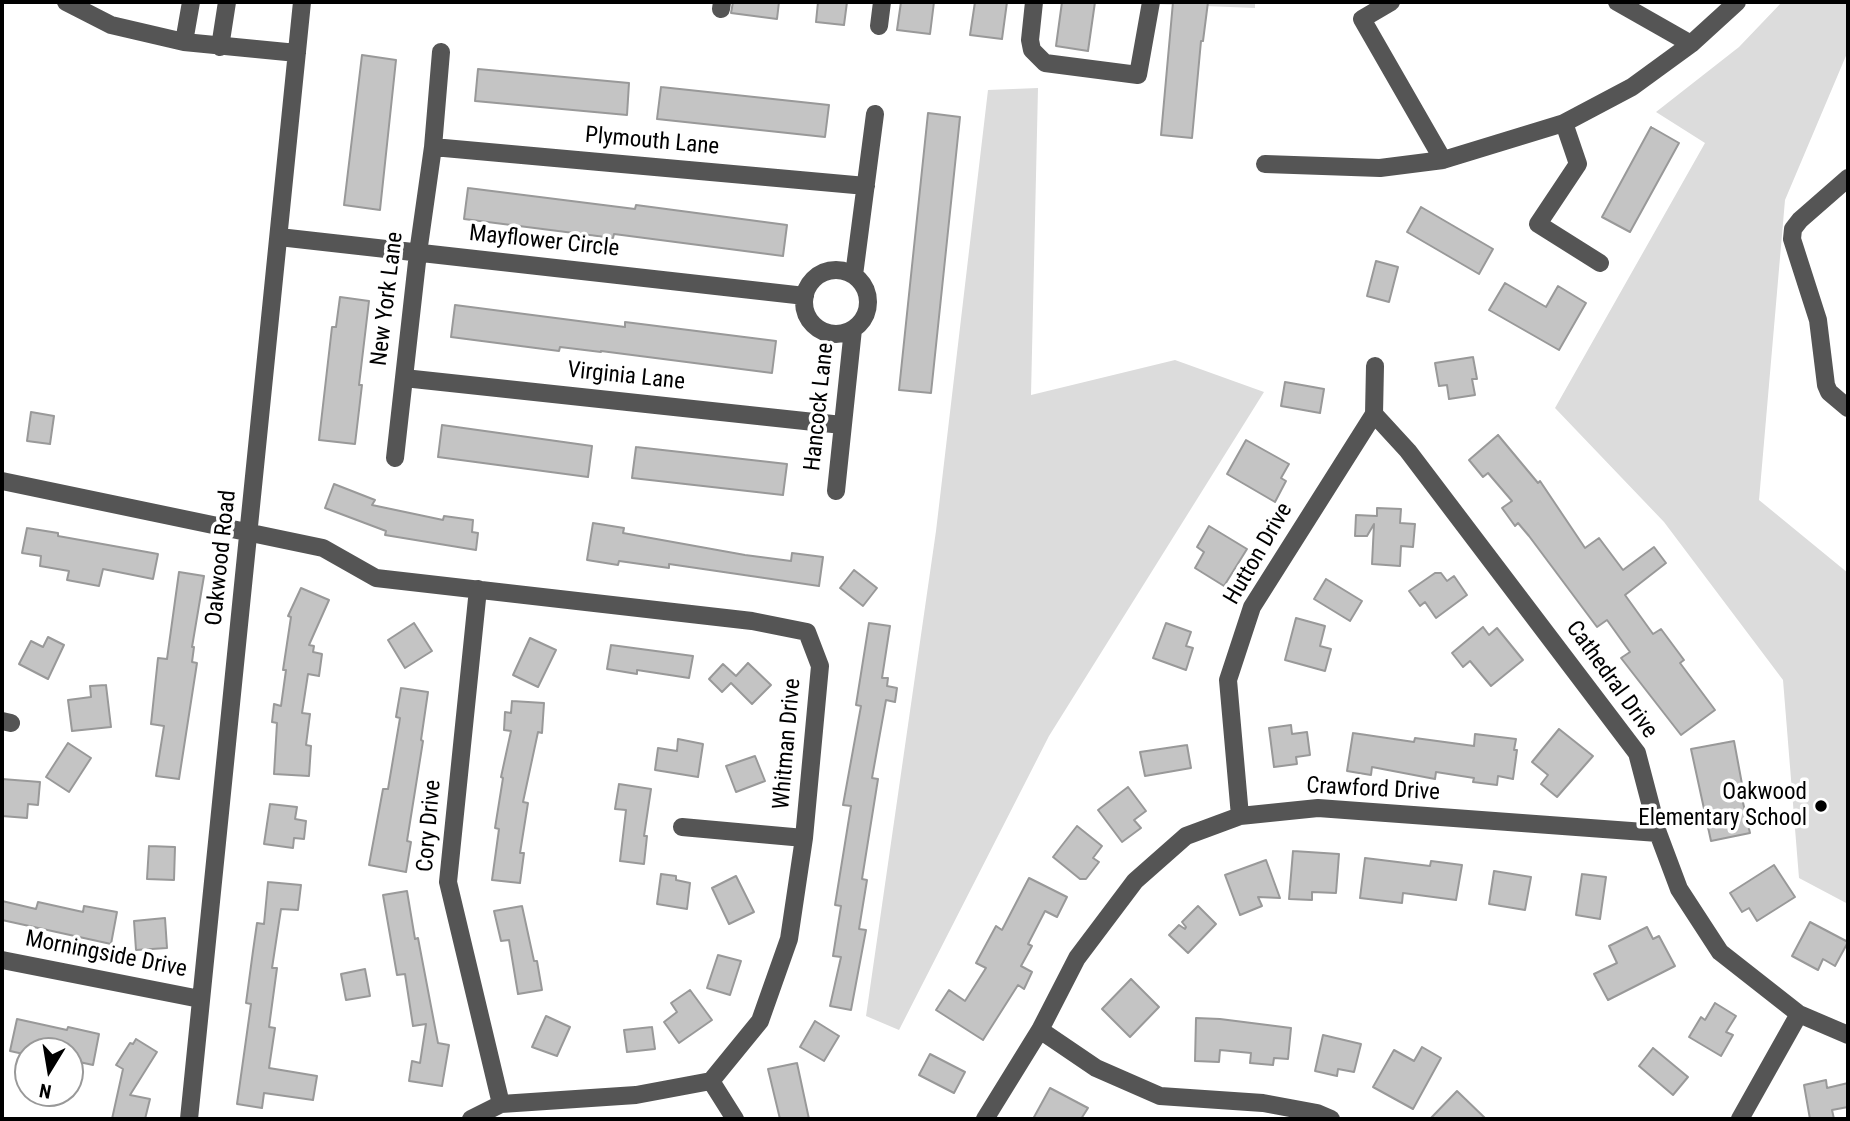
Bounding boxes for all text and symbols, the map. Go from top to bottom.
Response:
street label: Plymouth Lane [584,122,720,162]
street label: Mayflower Circle [468,220,620,264]
street label: New York Lane [366,230,410,368]
street label: Hancock Lane [800,342,840,472]
street label: Virginia Lane [566,357,686,397]
street label: Oakwood Road [201,489,243,627]
street label: Hutton Drive [1219,498,1299,610]
street label: Cathedral Drive [1559,616,1663,744]
street label: Whitman Drive [769,677,807,811]
street label: Crawford Drive [1305,773,1441,807]
street label: Cory Drive [412,779,448,873]
place label: Oakwood Elementary School [1638,779,1807,833]
marker: Oakwood Elementary School [1813,798,1829,814]
street label: Morningside Drive [23,926,189,984]
north arrow [14,1037,84,1107]
text: N [37,1079,53,1104]

